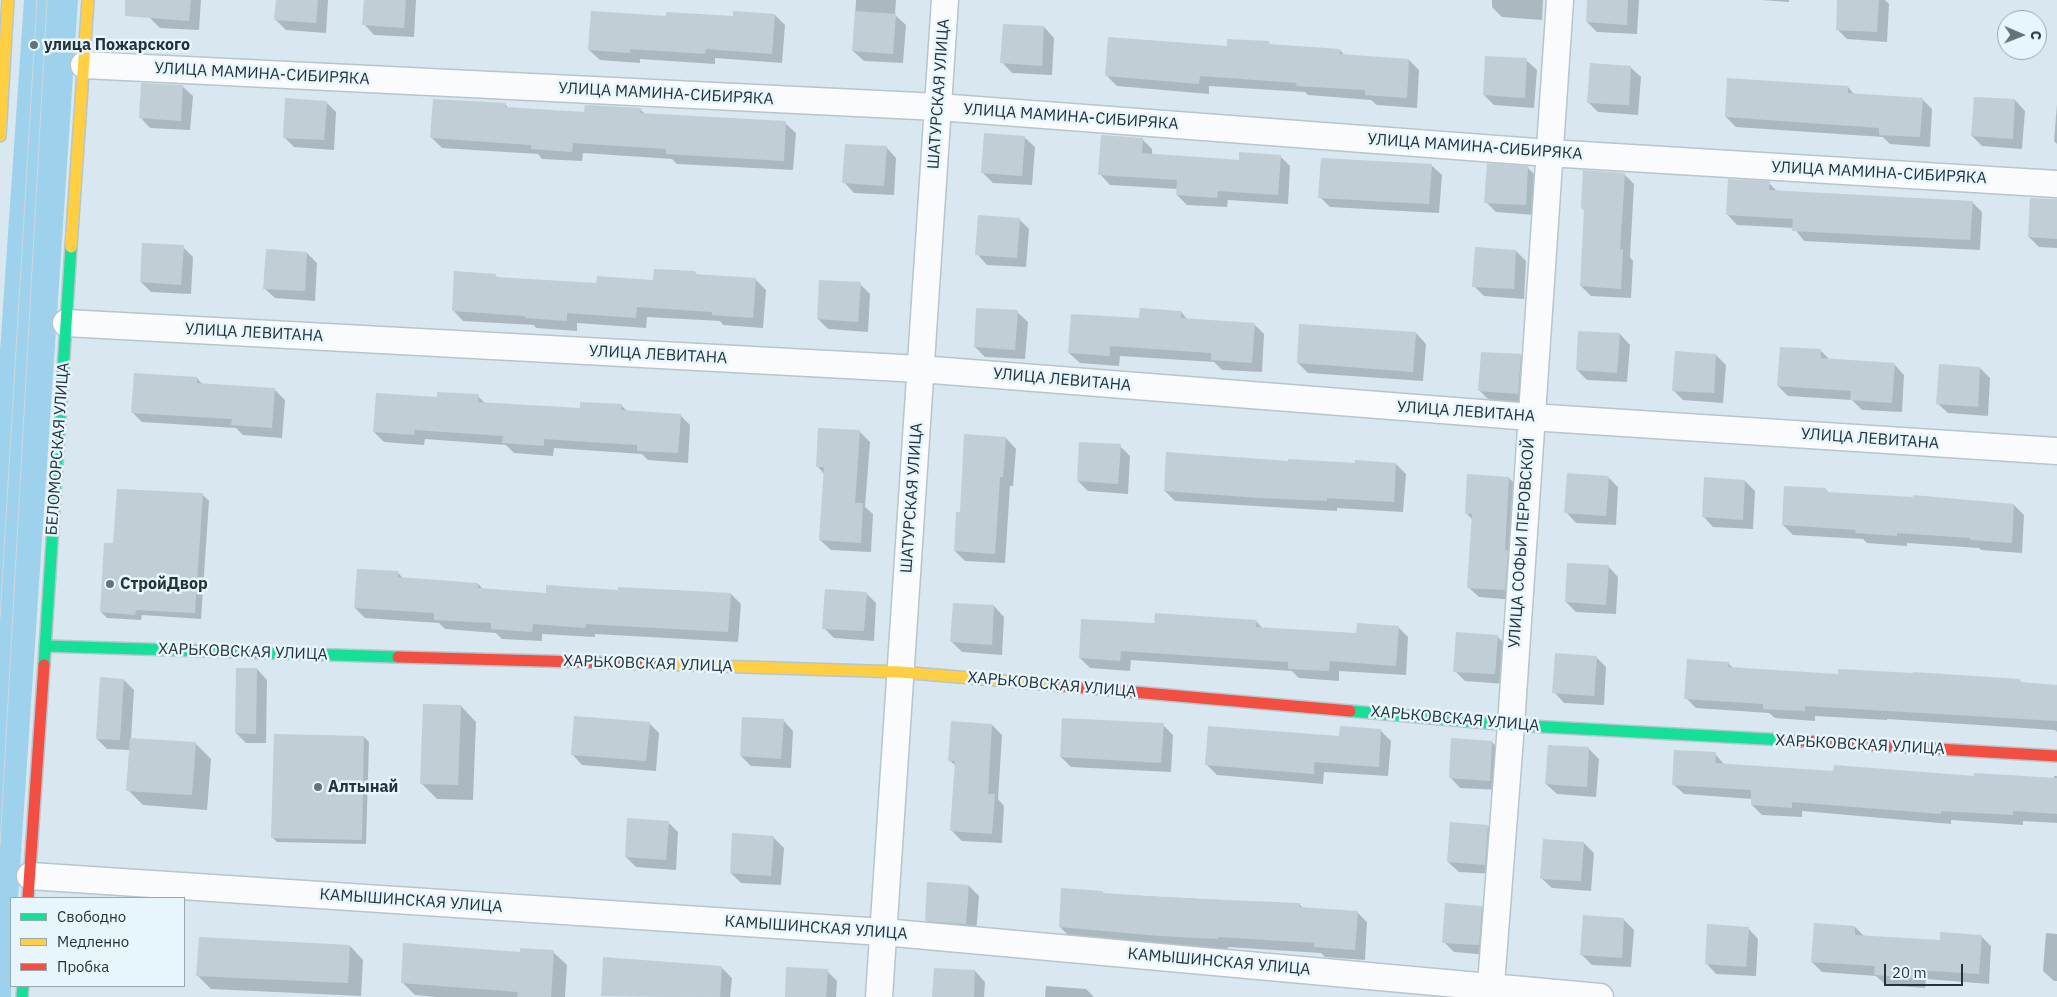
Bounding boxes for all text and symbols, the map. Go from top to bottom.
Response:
north arrow [1997,10,2047,60]
street label: ШАТУРСКАЯ УЛИЦА [924,18,954,170]
text: С [2027,31,2045,40]
place label: улица Пожарского [44,35,190,55]
marker: улица Пожарского [28,39,40,51]
street label: УЛИЦА МАМИНА-СИБИРЯКА [154,59,370,89]
street label: УЛИЦА МАМИНА-СИБИРЯКА [558,79,774,109]
street label: УЛИЦА МАМИНА-СИБИРЯКА [963,100,1179,134]
street label: УЛИЦА МАМИНА-СИБИРЯКА [1367,130,1583,164]
street label: УЛИЦА МАМИНА-СИБИРЯКА [1771,158,1987,188]
street label: УЛИЦА ЛЕВИТАНА [184,320,324,346]
street label: УЛИЦА ЛЕВИТАНА [588,342,728,368]
street label: БЕЛОМОРСКАЯ УЛИЦА [42,362,74,536]
street label: УЛИЦА ЛЕВИТАНА [992,364,1132,396]
street label: УЛИЦА ЛЕВИТАНА [1396,398,1536,426]
street label: ШАТУРСКАЯ УЛИЦА [897,422,927,574]
street label: УЛИЦА ЛЕВИТАНА [1800,425,1940,453]
street label: УЛИЦА СОФЬИ ПЕРОВСКОЙ [1505,437,1539,649]
place label: СтройДвор [120,574,208,594]
marker: СтройДвор [104,578,116,590]
street label: ХАРЬКОВСКАЯ УЛИЦА [158,639,328,665]
street label: ХАРЬКОВСКАЯ УЛИЦА [563,651,733,677]
street label: ХАРЬКОВСКАЯ УЛИЦА [967,668,1137,702]
street label: ХАРЬКОВСКАЯ УЛИЦА [1370,702,1540,736]
street label: ХАРЬКОВСКАЯ УЛИЦА [1775,731,1945,759]
place label: Алтынай [328,777,398,797]
marker: Алтынай [312,781,324,793]
street label: КАМЫШИНСКАЯ УЛИЦА [319,885,503,917]
legend [10,897,185,987]
text: Свободно [57,907,126,926]
street label: КАМЫШИНСКАЯ УЛИЦА [724,912,908,944]
text: Медленно [57,932,129,951]
street label: КАМЫШИНСКАЯ УЛИЦА [1127,944,1311,980]
scale bar [1887,954,1966,986]
text: Пробка [57,957,109,976]
text: 20 m [1892,963,1927,982]

